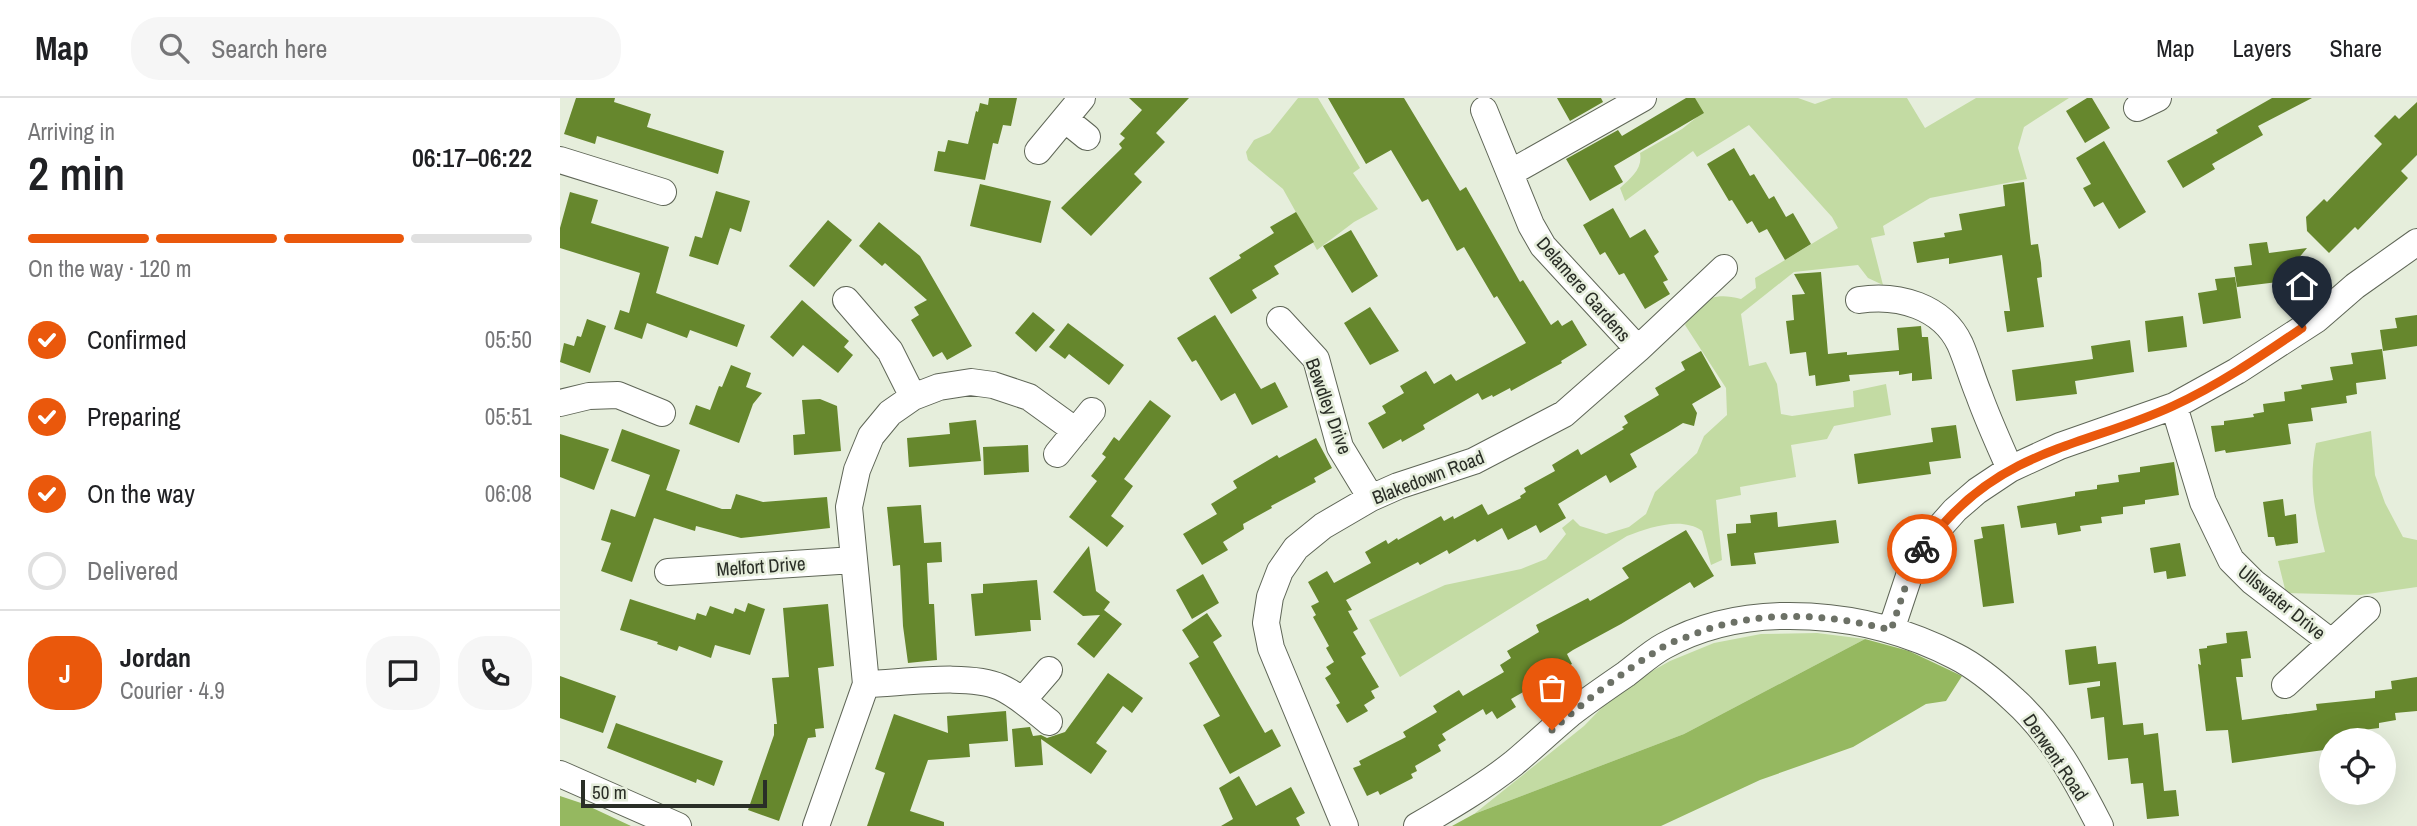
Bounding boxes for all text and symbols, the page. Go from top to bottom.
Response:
search box [131,17,621,80]
text: Map [35,26,89,70]
icon: search [155,29,193,67]
text: Search here [211,31,327,66]
text: Map [2156,32,2194,64]
text: Layers [2232,32,2291,64]
text: Share [2329,32,2382,64]
text: Arriving in [28,116,115,147]
text: 06:17–06:22 [412,140,532,175]
text: 2 min [28,142,125,204]
street label: Delamere Gardens [1531,231,1637,347]
text: On the way · 120 m [28,253,192,284]
pin [2272,256,2332,328]
icon: home [2283,267,2321,305]
icon: check [28,321,66,359]
text: Confirmed [87,322,187,357]
text: 05:50 [485,324,532,355]
street label: Bewdley Drive [1300,354,1358,458]
icon: check [28,398,66,436]
text: Preparing [87,399,181,434]
text: 05:51 [485,401,532,432]
street label: Blakedown Road [1368,444,1488,510]
icon: check [28,475,66,513]
text: On the way [87,476,195,511]
text: 06:08 [485,478,532,509]
courier [1887,514,1957,584]
icon: bike [1903,530,1941,568]
street label: Melfort Drive [716,550,806,582]
text: Delivered [87,553,178,588]
street label: Ullswater Drive [2233,559,2331,645]
button: chat [366,636,440,710]
button: phone [458,636,532,710]
text: Jordan [120,640,191,675]
text: J [59,656,71,691]
pin [1522,658,1582,730]
icon: bag [1533,669,1571,707]
text: Courier · 4.9 [120,675,225,706]
street label: Derwent Road [2017,708,2095,806]
map controls [2319,728,2396,805]
button: locate [2319,728,2396,805]
scale bar [581,777,766,809]
text: 50 m [592,779,627,805]

